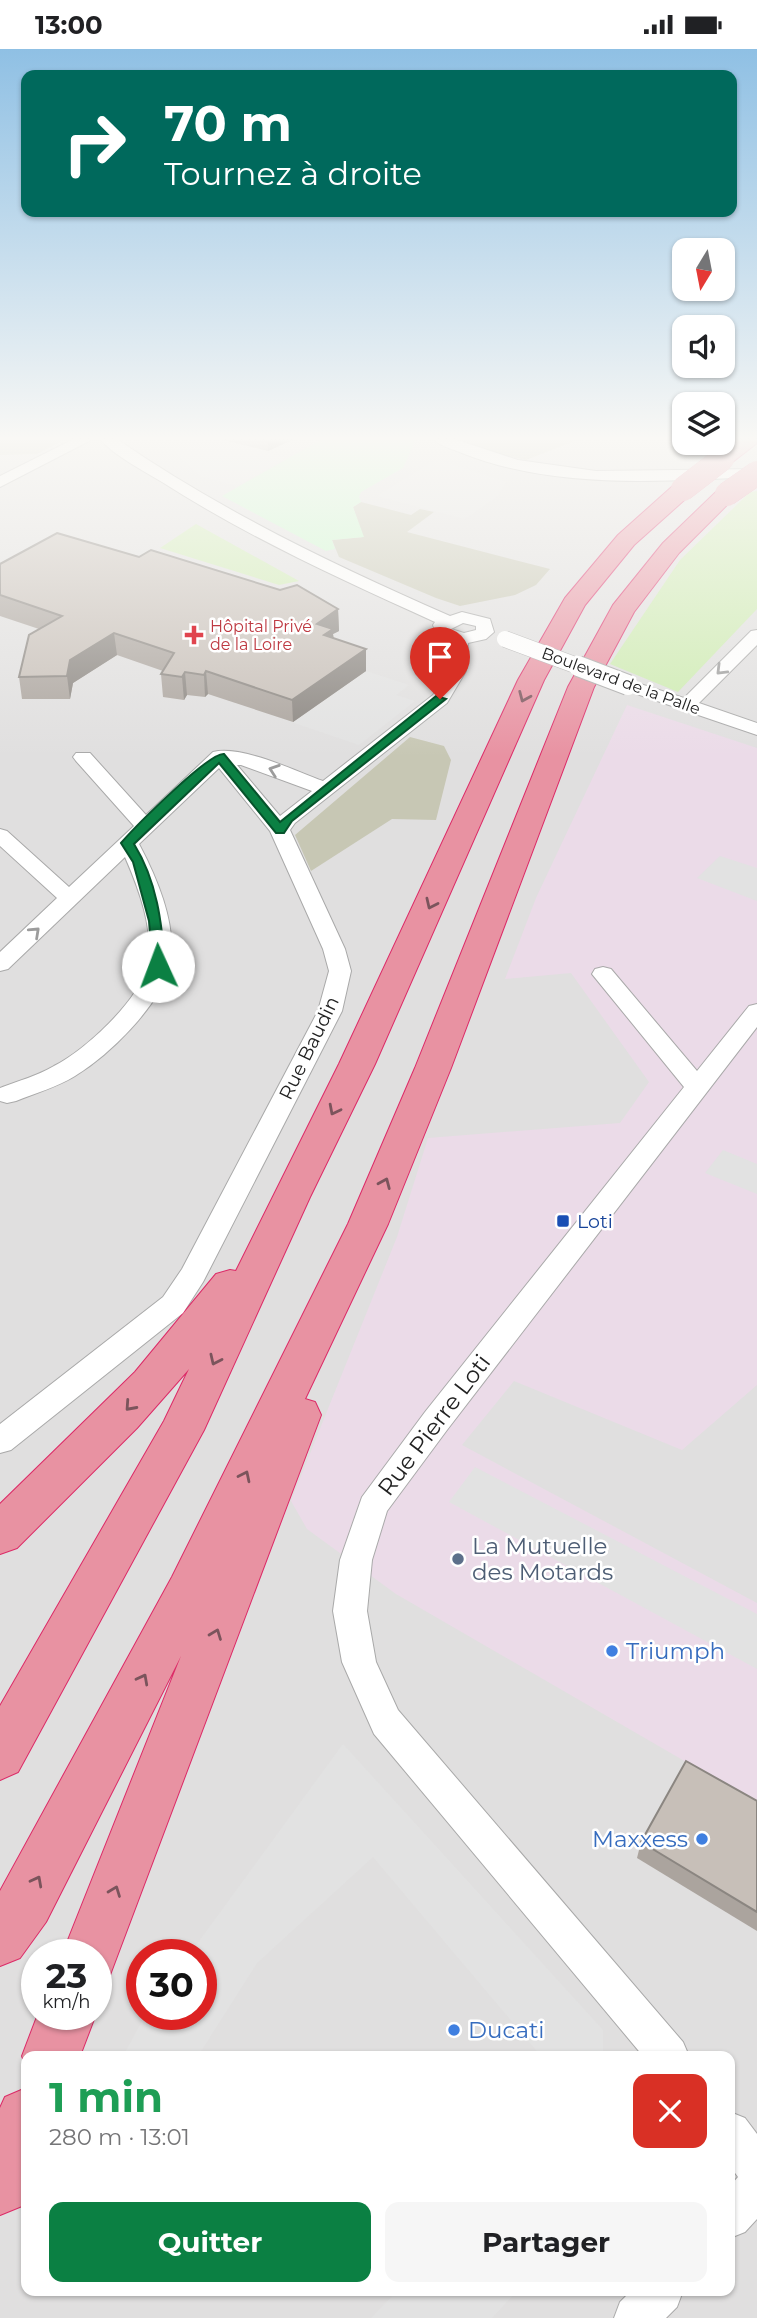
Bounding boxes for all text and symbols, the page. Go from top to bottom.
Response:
text: 13:00 [35,9,103,41]
text: 70 m [164,94,292,153]
icon: right [49,98,140,189]
text: Tournez à droite [164,154,422,193]
north arrow [672,238,735,301]
map controls [672,238,735,455]
button: sound [672,315,735,378]
button: layers [672,392,735,455]
place label: Hôpital Privé de la Loire [210,617,312,654]
marker: Hôpital Privé de la Loire [184,625,204,645]
pin [410,627,470,699]
icon: arrive [421,638,459,676]
street label: Boulevard de la Palle [539,643,703,719]
one-way arrow [717,662,730,675]
one-way arrow [518,690,532,702]
one-way arrow [268,764,280,778]
one-way arrow [425,897,439,910]
one-way arrow [27,927,40,940]
position arrow [121,929,195,1003]
street label: Rue Baudin [274,993,344,1103]
one-way arrow [329,1103,343,1115]
one-way arrow [377,1177,391,1189]
place label: Loti [577,1210,613,1233]
marker: Loti [555,1213,571,1229]
street label: Rue Pierre Loti [372,1349,496,1501]
one-way arrow [209,1353,223,1365]
one-way arrow [126,1398,138,1411]
one-way arrow [237,1471,251,1483]
place label: La Mutuelle des Motards [472,1532,613,1586]
marker: La Mutuelle des Motards [450,1551,466,1567]
one-way arrow [207,1628,221,1640]
place label: Triumph [626,1637,725,1665]
marker: Triumph [604,1643,620,1659]
one-way arrow [134,1674,148,1687]
place label: Maxxess [592,1825,688,1853]
marker: Maxxess [694,1831,710,1847]
one-way arrow [28,1876,42,1888]
one-way arrow [107,1886,121,1898]
speed limit sign: 30 [126,1939,217,2030]
text: 23 [46,1954,87,1997]
text: km/h [42,1991,91,2013]
place label: Ducati [468,2016,545,2044]
marker: Ducati [446,2022,462,2038]
text: 1 min [49,2071,163,2123]
button: close [633,2074,707,2148]
text: 280 m · 13:01 [49,2123,190,2151]
button: Quitter [49,2202,371,2282]
button: Partager [385,2202,707,2282]

